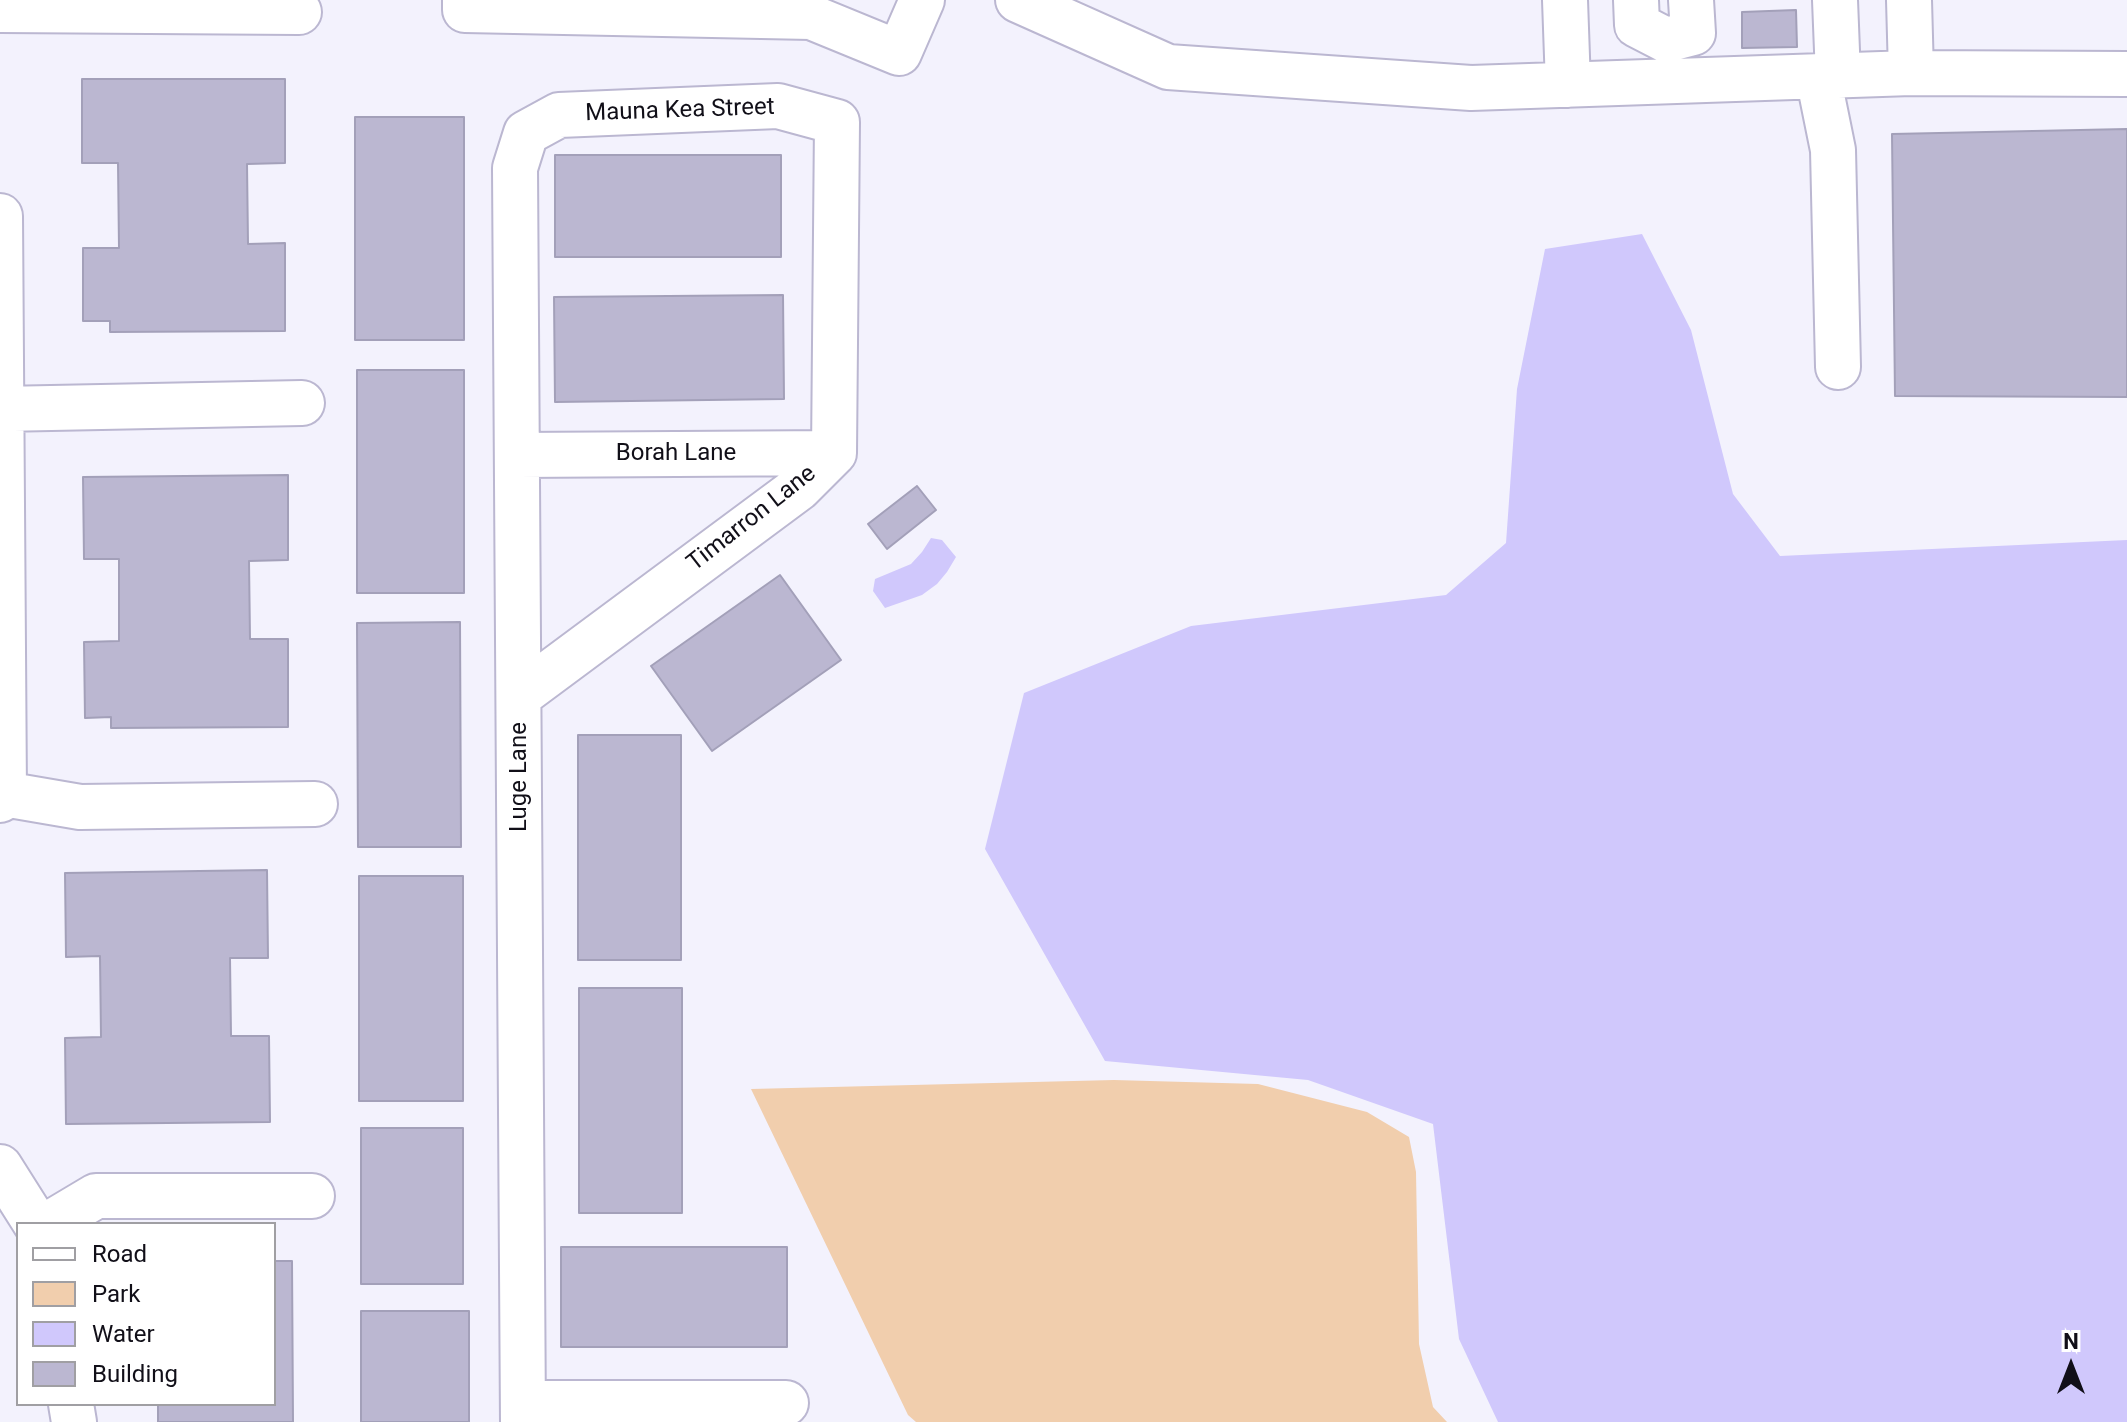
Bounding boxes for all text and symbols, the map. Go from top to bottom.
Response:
street label: Mauna Kea Street [585,93,775,129]
street label: Borah Lane [616,440,736,468]
street label: Timarron Lane [682,460,822,578]
street label: Luge Lane [506,722,534,832]
legend [16,1222,276,1406]
text: Road [92,1240,147,1268]
text: Park [92,1280,140,1308]
text: Water [92,1320,155,1348]
north arrow [2031,1326,2111,1406]
text: N [2063,1329,2079,1354]
text: Building [92,1360,178,1388]

